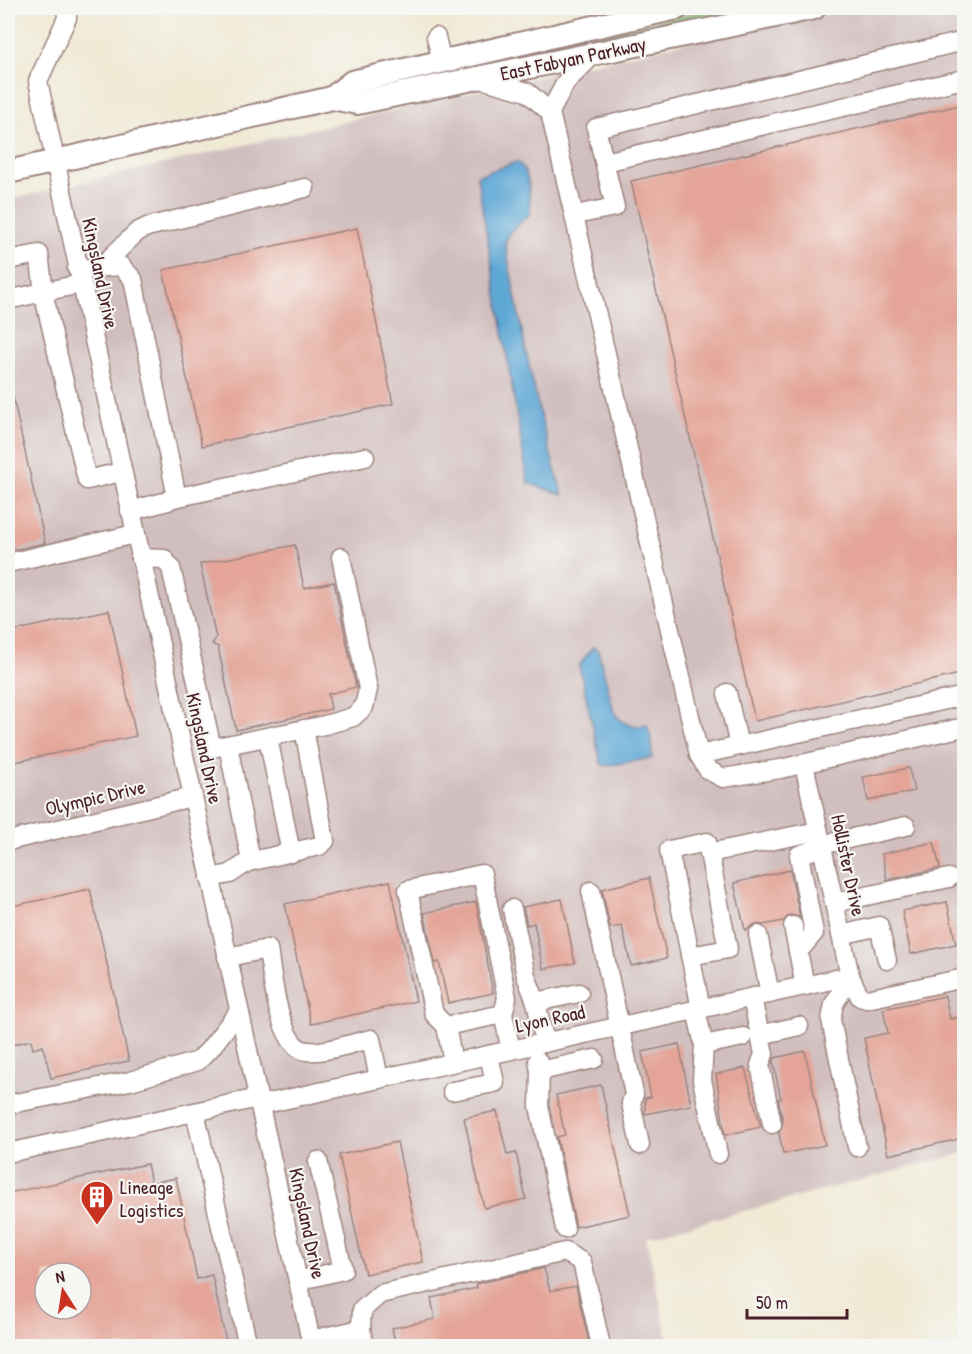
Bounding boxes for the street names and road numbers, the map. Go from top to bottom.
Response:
street label: East Fabyan Parkway [498,29,648,87]
street label: Kingsland Drive [76,215,126,331]
street label: Kingsland Drive [180,690,230,806]
street label: Olympic Drive [42,772,148,822]
street label: Hollister Drive [825,812,873,918]
street label: Lyon Road [513,997,587,1039]
street label: Kingsland Drive [283,1165,333,1281]

